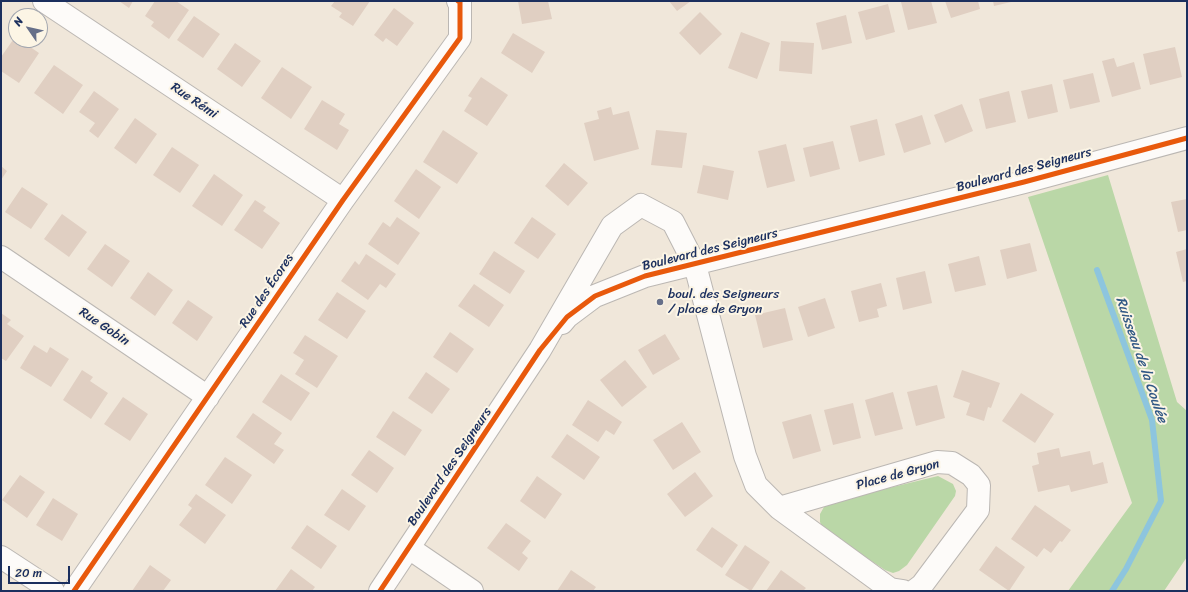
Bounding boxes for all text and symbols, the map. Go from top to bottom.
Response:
north arrow [8,8,48,48]
text: N [8,13,28,30]
street label: Rue Rémi [168,80,220,122]
street label: Boulevard des Seigneurs [955,144,1093,196]
street label: Boulevard des Seigneurs [641,226,779,274]
street label: Rue des Écores [237,251,297,331]
place label: boul. des Seigneurs / place de Gryon [668,287,779,318]
water label: Ruisseau de la Coulée [1112,295,1170,425]
marker: boul. des Seigneurs / place de Gryon [655,297,665,307]
street label: Rue Gobin [76,304,132,350]
street label: Boulevard des Seigneurs [405,405,495,529]
street label: Place de Gryon [855,456,941,494]
scale bar [10,558,72,584]
text: 20 m [15,562,42,584]

